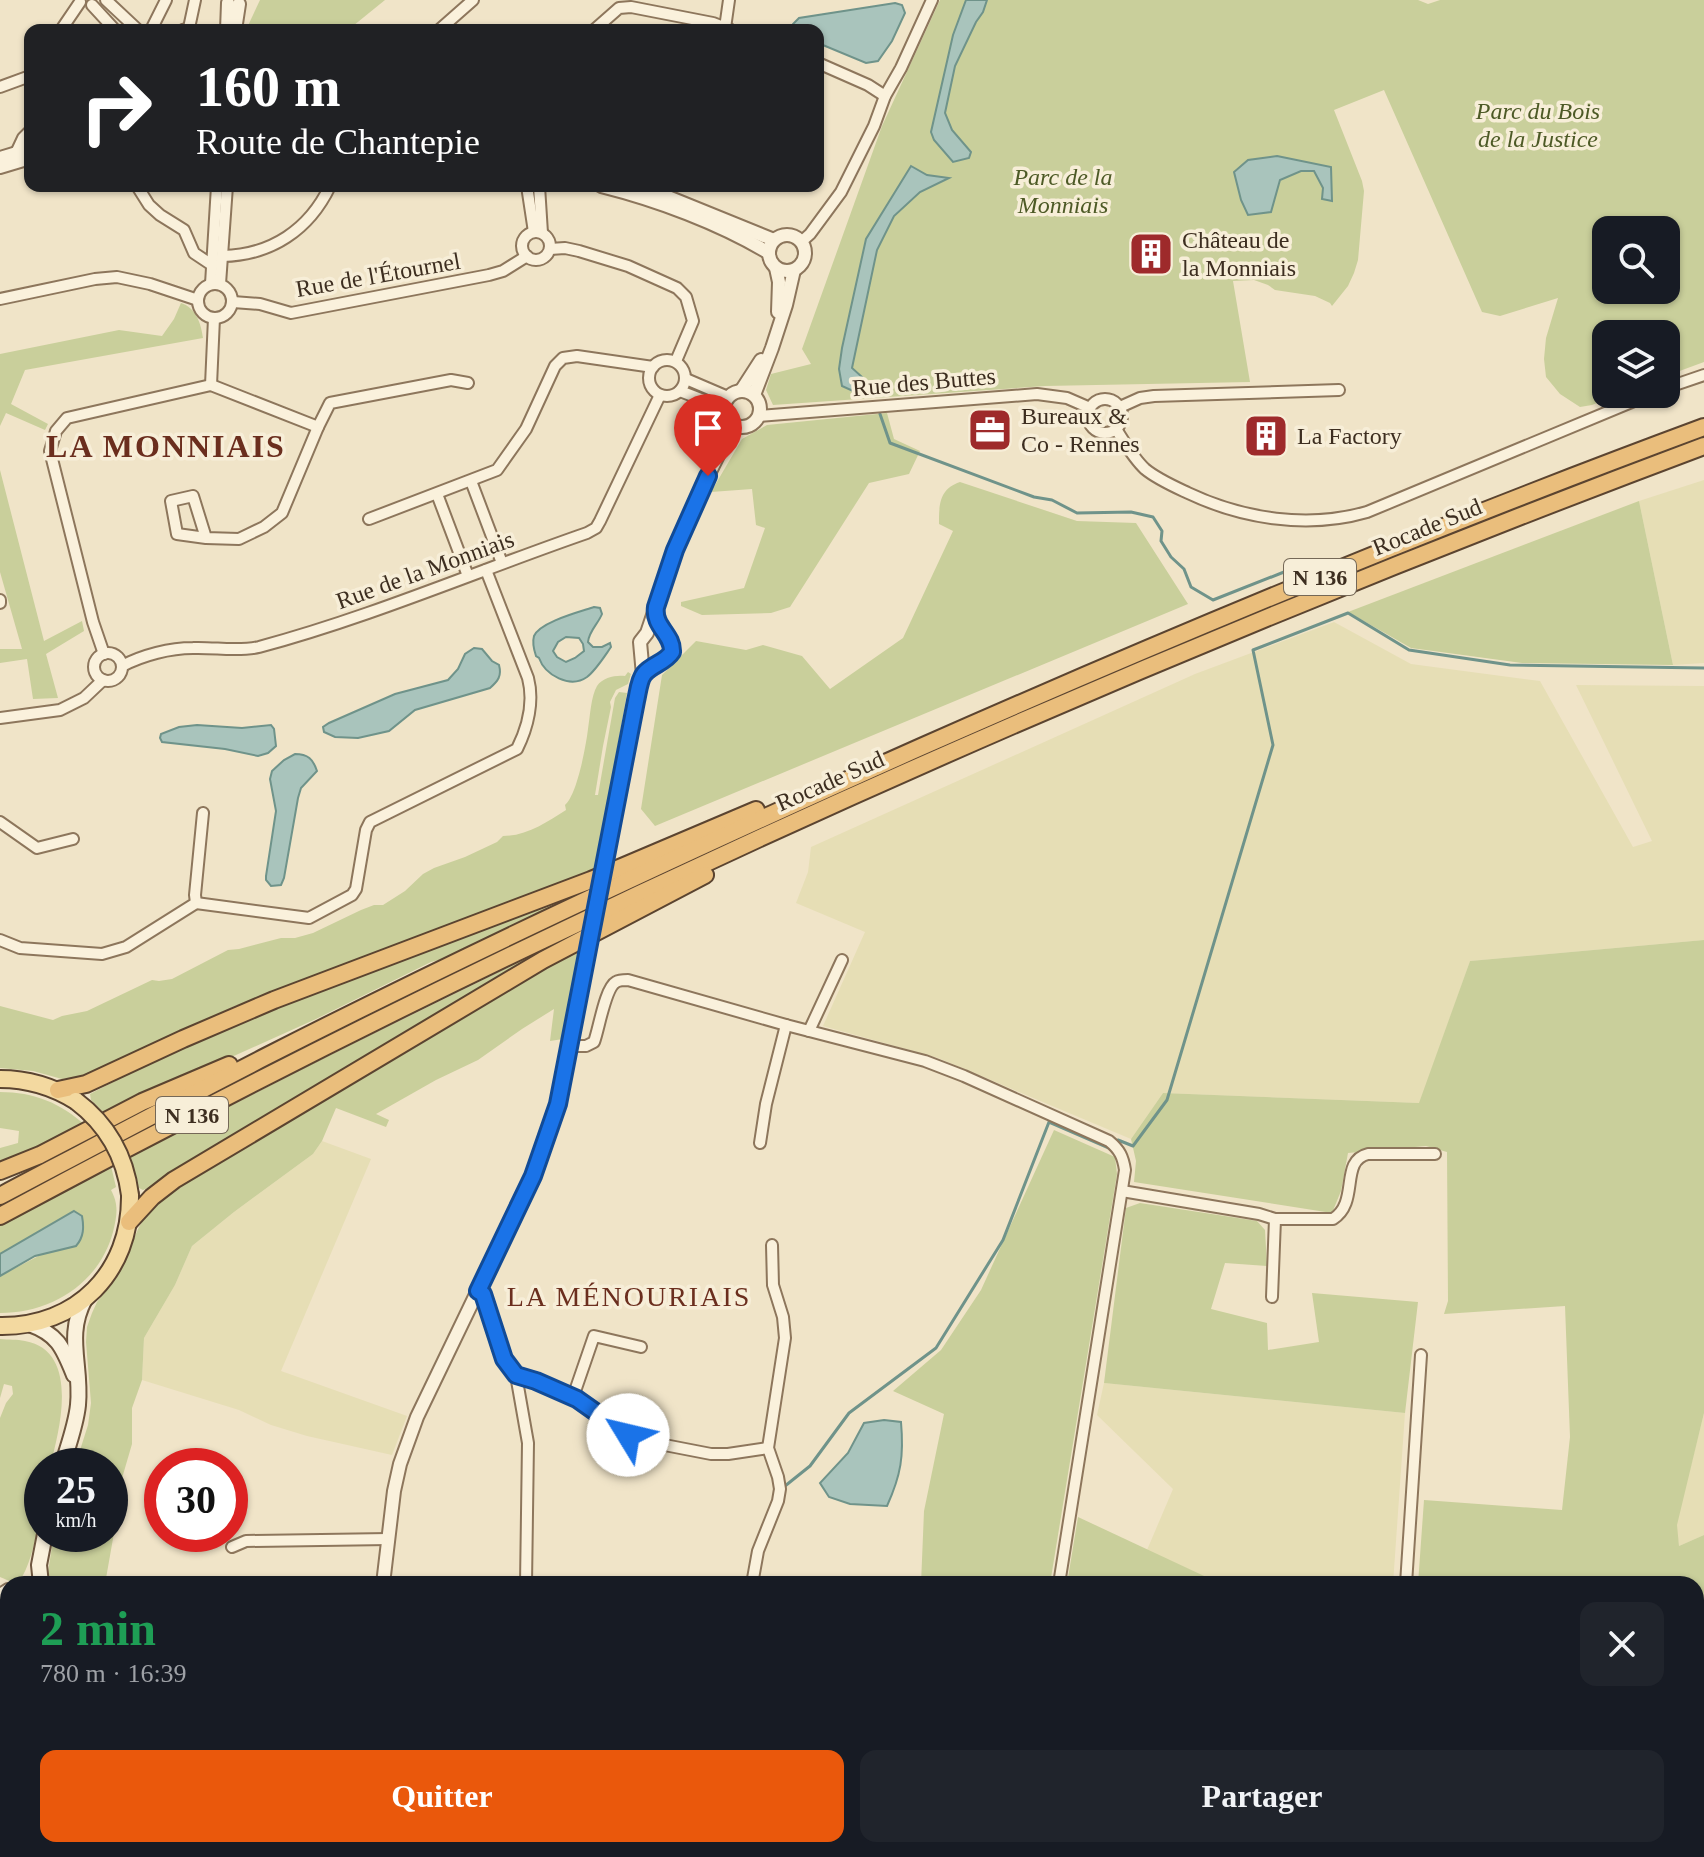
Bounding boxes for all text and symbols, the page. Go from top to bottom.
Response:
icon: right [64,56,168,160]
text: 160 m [196,56,341,118]
park label: Parc du Bois de la Justice [1475,98,1600,152]
text: Route de Chantepie [196,122,480,162]
park label: Parc de la Monniais [1012,164,1113,218]
map controls [1592,216,1680,408]
button: search [1592,216,1680,304]
place label: Château de la Monniais [1182,227,1296,281]
building icon: Château de la Monniais [1127,230,1175,278]
street label: Rue de l'Étournel [294,248,463,302]
button: layers [1592,320,1680,408]
street label: Rue des Buttes [851,363,997,401]
pin [674,394,742,476]
place label: Bureaux & Co - Rennes [1021,403,1140,457]
icon: arrive [686,406,730,450]
office icon: Bureaux & Co - Rennes [966,406,1014,454]
building icon: La Factory [1242,412,1290,460]
place label: La Factory [1297,423,1402,449]
district label: LA MONNIAIS [46,428,286,464]
street label: Rocade Sud [1369,493,1485,561]
street label: Rue de la Monniais [333,526,517,614]
road number: N 136 [1284,559,1356,595]
street label: Rocade Sud [772,746,888,816]
road number: N 136 [156,1097,228,1133]
district label: LA MÉNOURIAIS [507,1281,751,1312]
position arrow [586,1393,670,1477]
speed limit sign: 30 [144,1448,248,1552]
text: 25 [56,1467,96,1512]
text: km/h [55,1509,97,1531]
text: 2 min [40,1602,156,1655]
button: close [1580,1602,1664,1686]
text: 780 m · 16:39 [40,1659,187,1688]
button: Quitter [40,1750,844,1842]
button: Partager [860,1750,1664,1842]

